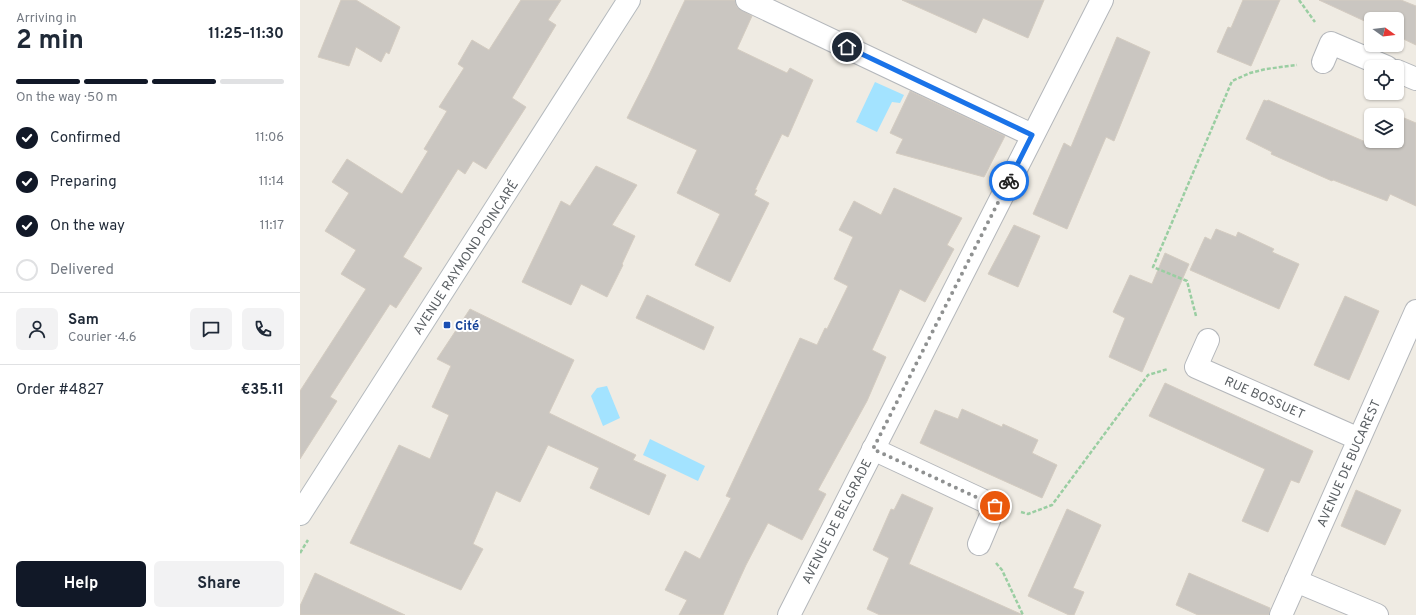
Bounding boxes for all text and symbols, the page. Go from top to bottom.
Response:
text: Arriving in [16,11,77,27]
north arrow [1364,12,1404,52]
map controls [1364,12,1404,148]
text: 2 min [16,25,84,58]
text: 11:25–11:30 [208,25,284,44]
pin [830,30,864,64]
icon: home [836,36,858,58]
button: locate [1364,60,1404,100]
text: On the way · 50 m [16,90,118,106]
button: layers [1364,108,1404,148]
icon: check [16,127,38,149]
text: Confirmed [50,129,121,148]
text: 11:06 [255,130,284,146]
courier [989,161,1029,201]
icon: bike [998,170,1020,192]
icon: check [16,171,38,193]
text: Preparing [50,173,117,192]
text: 11:14 [259,174,284,190]
street label: AVENUE RAYMOND POINCARÉ [409,177,523,338]
icon: check [16,215,38,237]
text: On the way [50,217,125,236]
text: 11:17 [260,218,284,234]
text: Delivered [50,261,114,280]
button: person [16,308,58,350]
button: chat [190,308,232,350]
button: phone [242,308,284,350]
text: Sam [68,311,99,330]
place label: Cité [455,319,479,335]
marker: Cité [442,320,452,330]
text: Courier · 4.6 [68,330,136,346]
street label: RUE BOSSUET [1222,374,1307,424]
text: Order #4827 [16,381,104,400]
text: €35.11 [241,381,284,400]
street label: AVENUE DE BUCAREST [1315,398,1385,530]
street label: AVENUE DE BELGRADE [799,457,876,587]
pin [978,489,1012,523]
icon: bag [984,495,1006,517]
button: Help [16,561,146,607]
button: Share [154,561,284,607]

